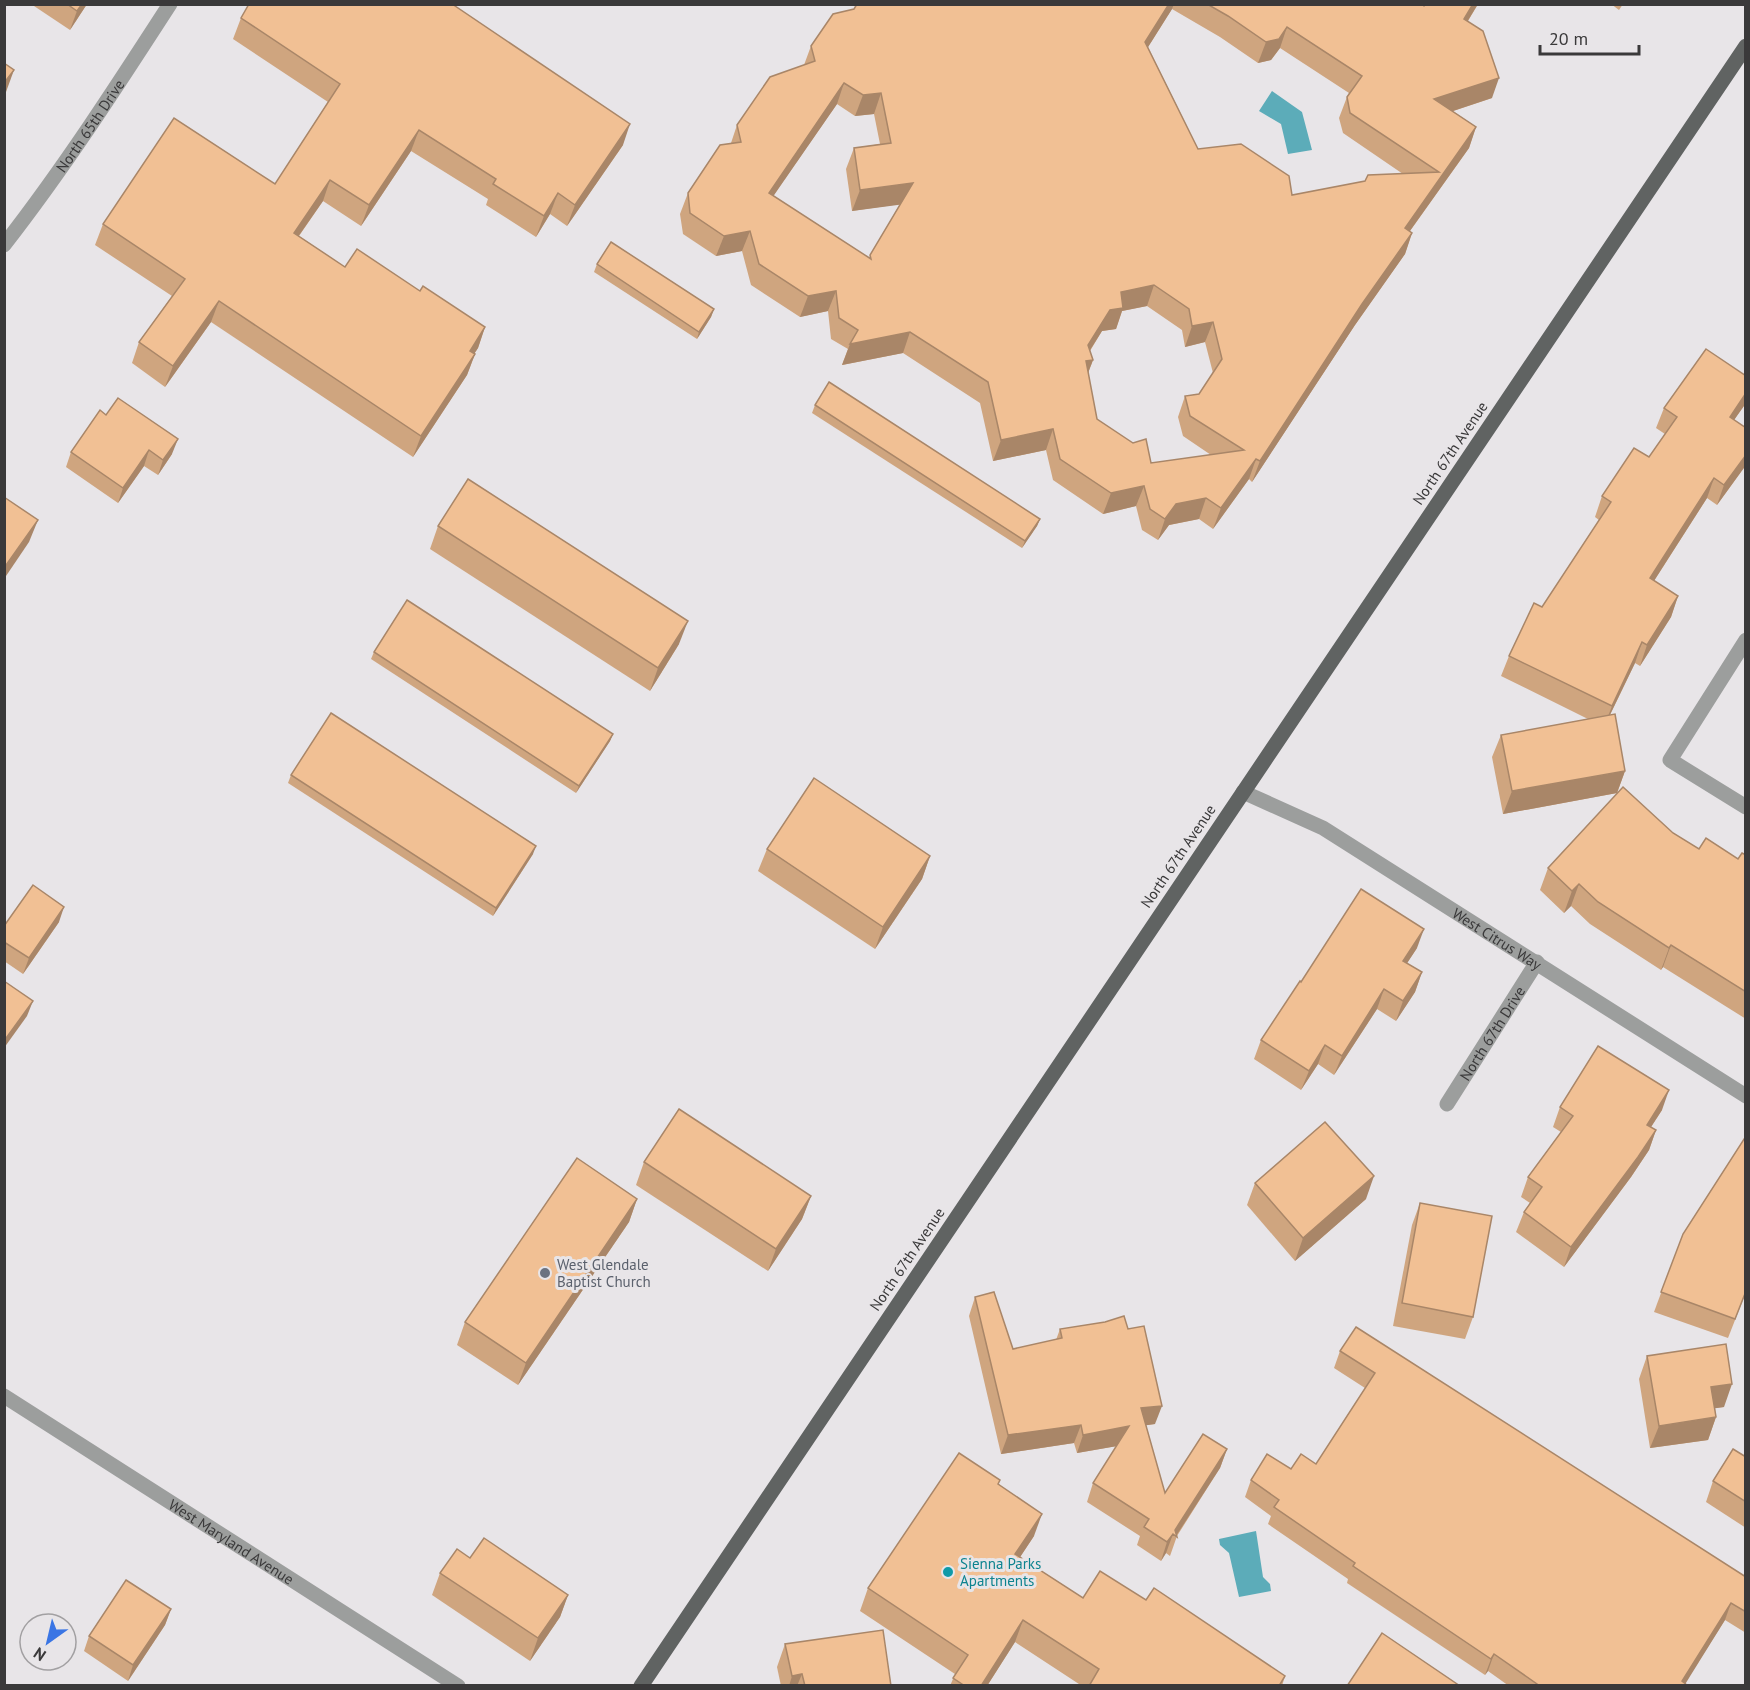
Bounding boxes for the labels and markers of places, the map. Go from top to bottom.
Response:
place label: West Glendale Baptist Church [557,1255,651,1291]
marker: West Glendale Baptist Church [538,1266,552,1280]
place label: Sienna Parks Apartments [960,1554,1041,1590]
marker: Sienna Parks Apartments [941,1565,955,1579]

